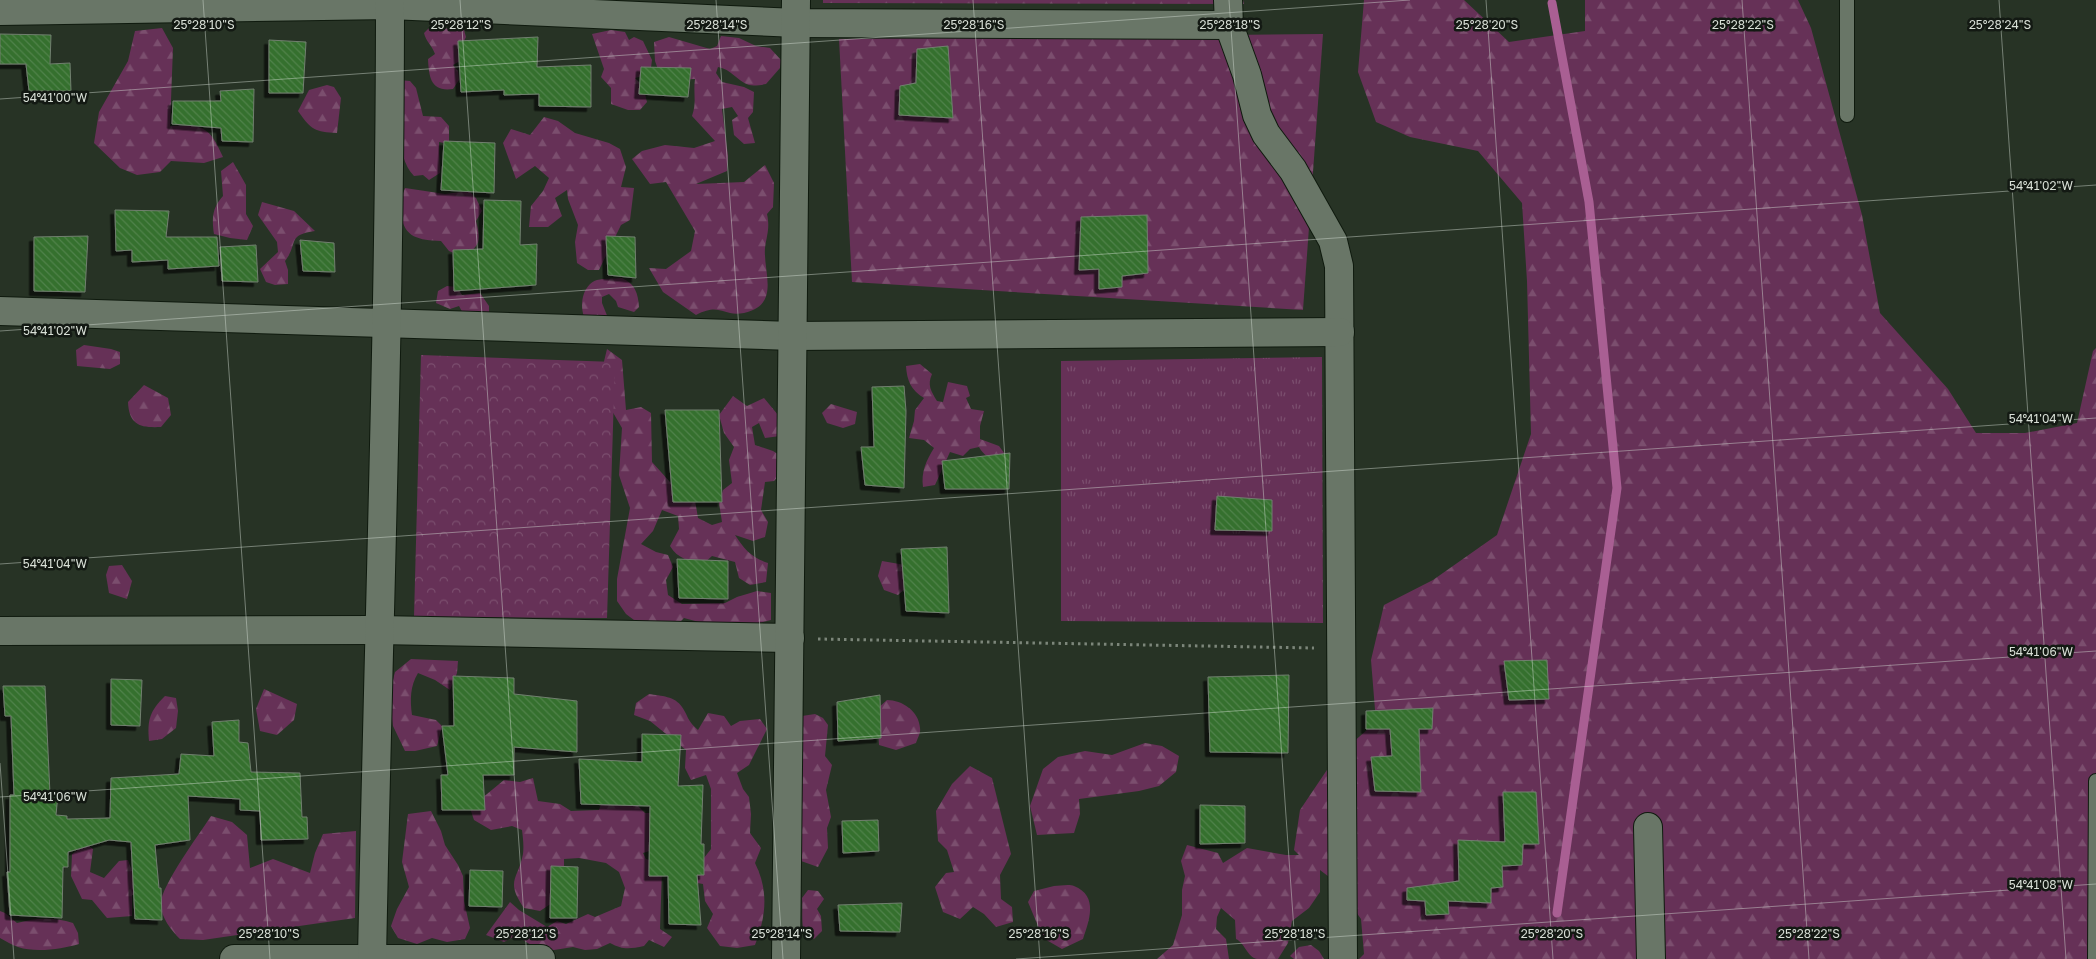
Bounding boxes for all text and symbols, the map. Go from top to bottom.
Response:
text: 25°28'10"S [173,17,235,32]
text: 25°28'12"S [431,17,492,32]
text: 25°28'14"S [686,17,748,32]
text: 25°28'16"S [944,17,1005,32]
text: 25°28'18"S [1199,17,1261,32]
text: 25°28'20"S [1456,17,1518,32]
text: 25°28'22"S [1712,17,1774,32]
text: 25°28'24"S [1969,17,2031,32]
text: 54°41'00"W [23,90,88,105]
text: 54°41'02"W [2009,178,2073,193]
text: 54°41'02"W [23,323,87,338]
text: 54°41'04"W [2009,411,2074,426]
text: 54°41'04"W [23,556,88,571]
text: 54°41'06"W [2009,644,2074,659]
text: 54°41'06"W [23,789,88,804]
text: 54°41'08"W [2009,877,2074,892]
text: 25°28'10"S [238,926,300,941]
text: 25°28'12"S [496,926,557,941]
text: 25°28'14"S [751,926,813,941]
text: 25°28'16"S [1009,926,1070,941]
text: 25°28'18"S [1264,926,1326,941]
text: 25°28'20"S [1521,926,1583,941]
text: 25°28'22"S [1778,926,1840,941]

